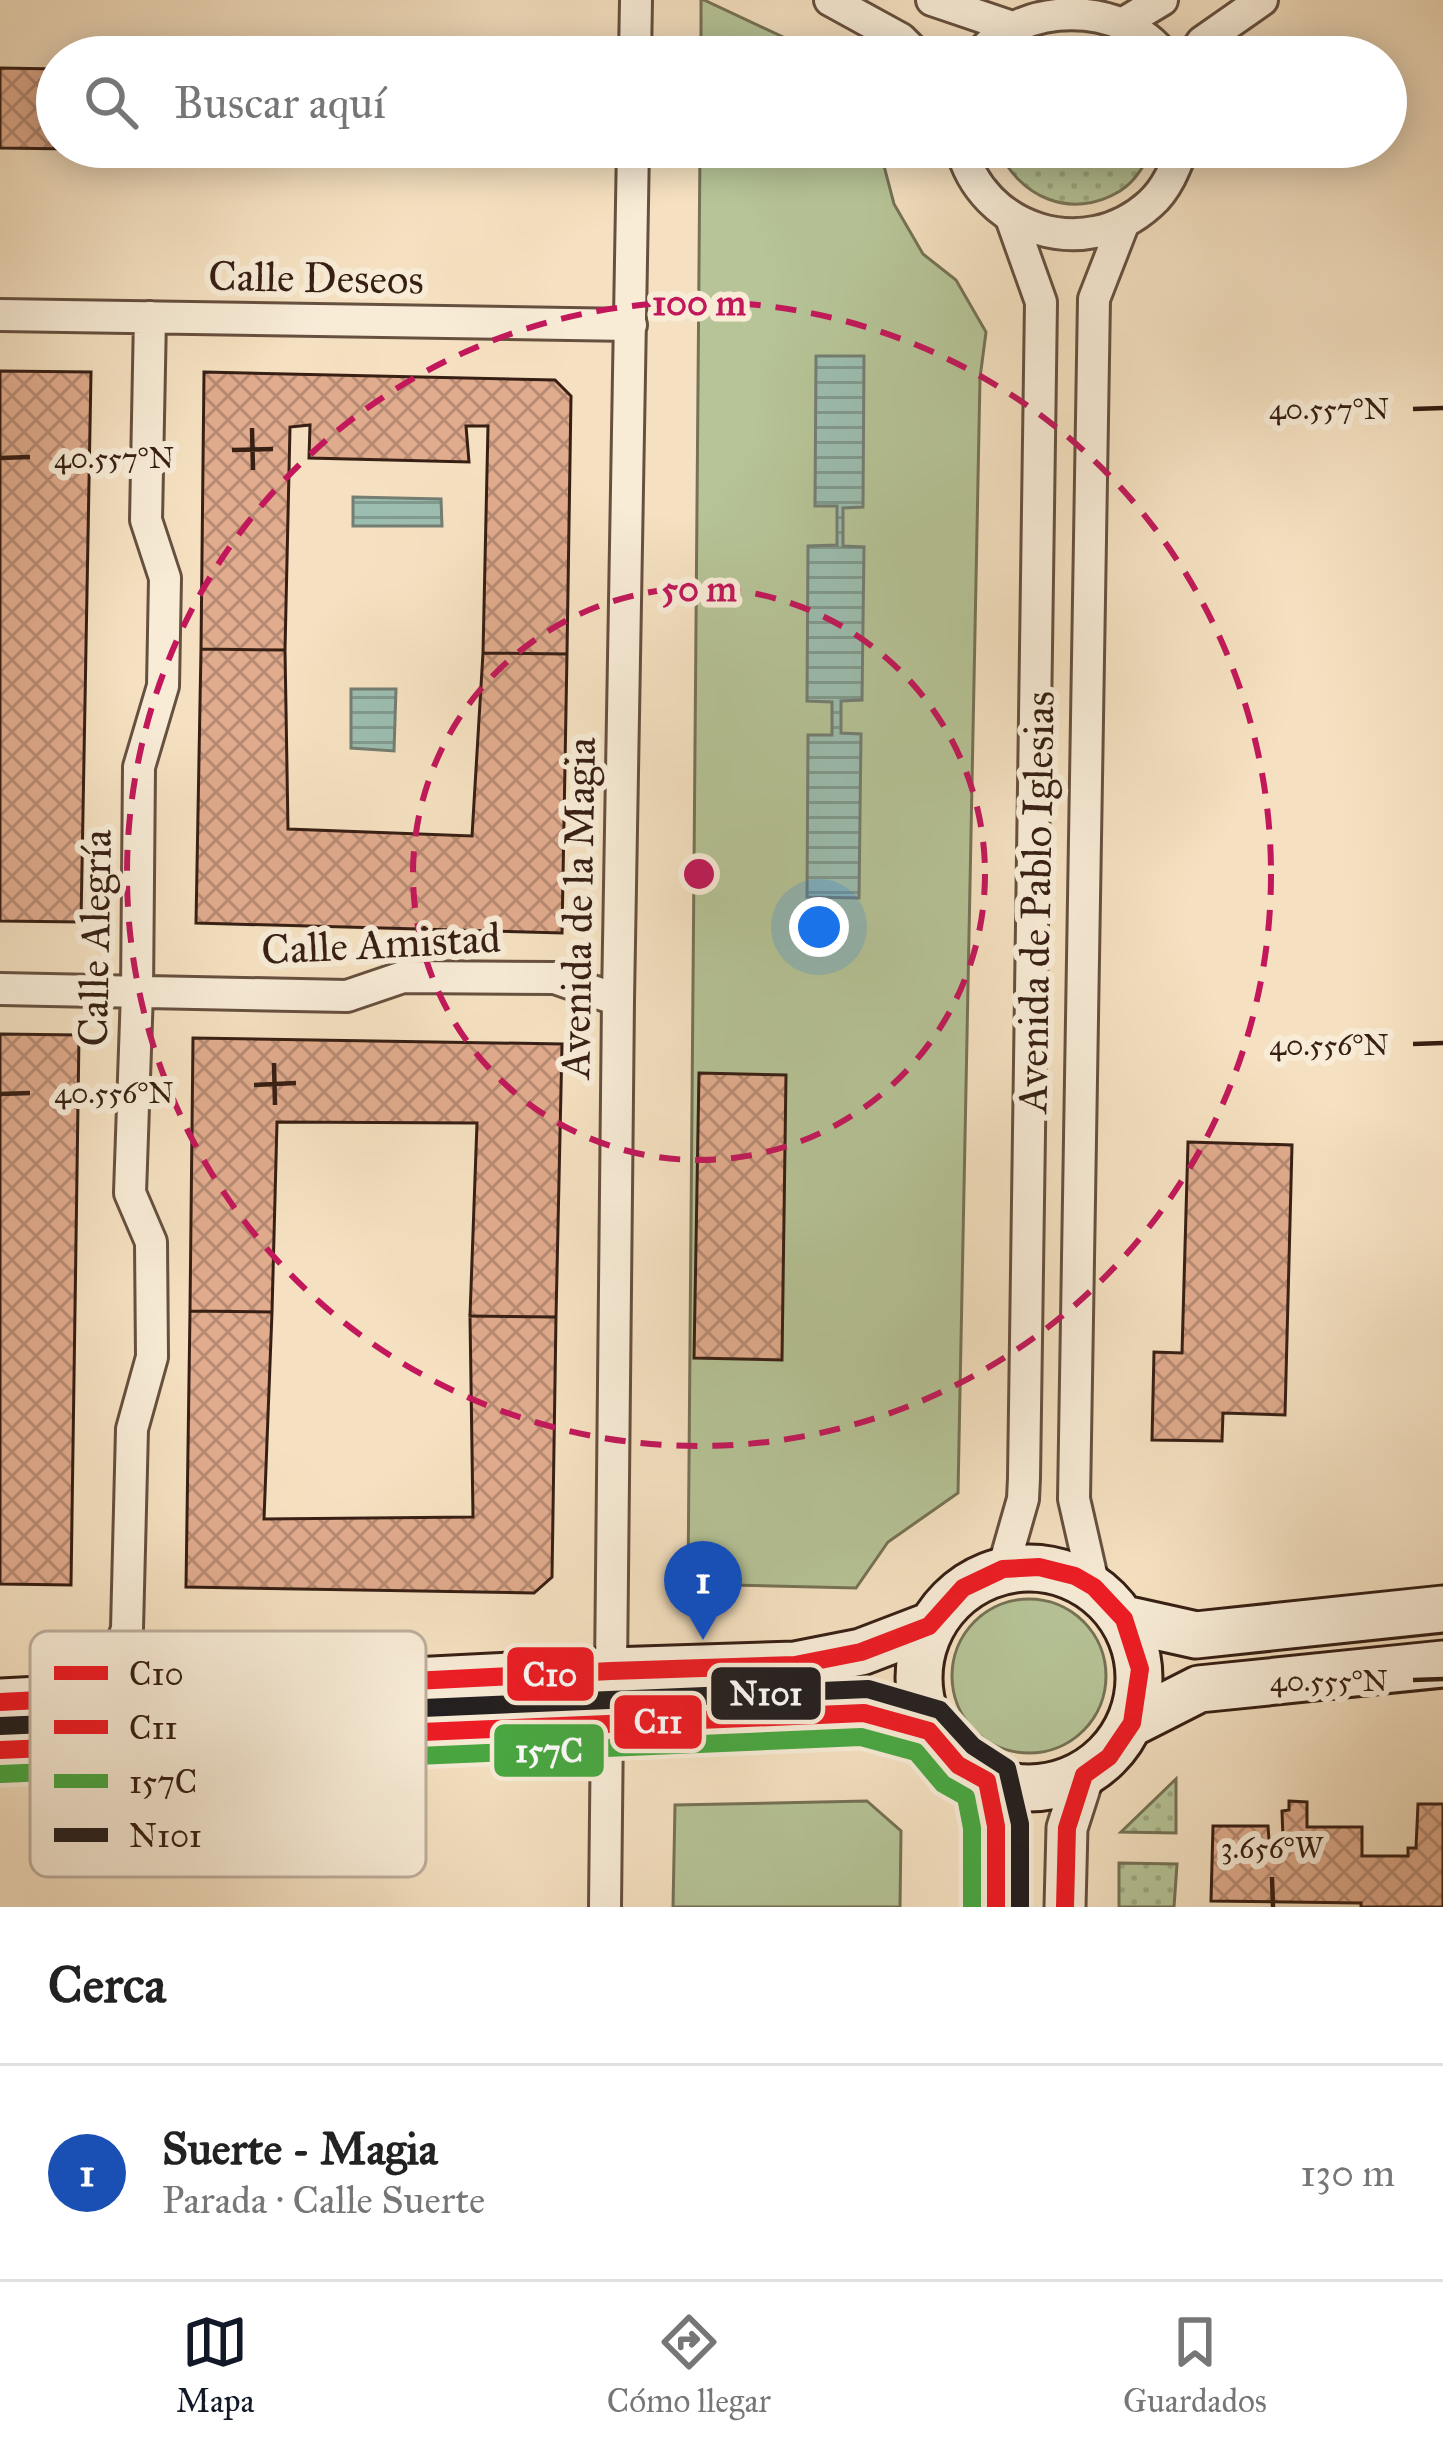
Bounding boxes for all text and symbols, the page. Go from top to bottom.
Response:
search box [36,36,1407,168]
icon: search [78,69,144,135]
text: Buscar aquí [174,75,386,130]
street label: Calle Deseos [208,250,424,306]
text: 100 m [652,281,747,325]
text: 40.557°N [1269,391,1389,427]
text: 40.557°N [54,440,174,476]
text: 50 m [661,567,738,611]
street label: Avenida de Pablo Iglesias [1006,691,1066,1115]
street label: Avenida de la Magia [549,737,607,1081]
street label: Calle Alegría [67,829,123,1047]
centre of rings [678,853,720,895]
your location [789,897,849,957]
street label: Calle Amistad [260,912,502,976]
text: 40.556°N [1269,1027,1389,1063]
text: 40.556°N [54,1075,174,1111]
pin: 1 [664,1541,742,1640]
legend [30,1631,426,1877]
line badge: C10 [505,1645,596,1703]
text: C10 [129,1654,184,1694]
text: C10 [523,1655,577,1695]
text: 40.555°N [1270,1663,1388,1699]
line badge: N101 [709,1665,823,1722]
text: N101 [730,1674,802,1714]
line badge: C11 [612,1693,704,1751]
text: C11 [634,1702,682,1742]
text: C11 [129,1708,178,1748]
line badge: 157C [492,1722,606,1779]
text: 157C [515,1731,583,1771]
text: 157C [129,1762,197,1802]
text: N101 [129,1816,202,1856]
text: 3.656°W [1221,1830,1325,1866]
text: Cerca [48,1954,166,2016]
text: Suerte - Magia [162,2121,438,2176]
text: 1 [79,2149,95,2197]
text: 130 m [1300,2149,1395,2197]
text: Parada · Calle Suerte [162,2176,485,2224]
tab: Mapa [176,2309,255,2421]
tab: Cómo llegar [607,2309,771,2421]
tab: Guardados [1123,2309,1267,2421]

